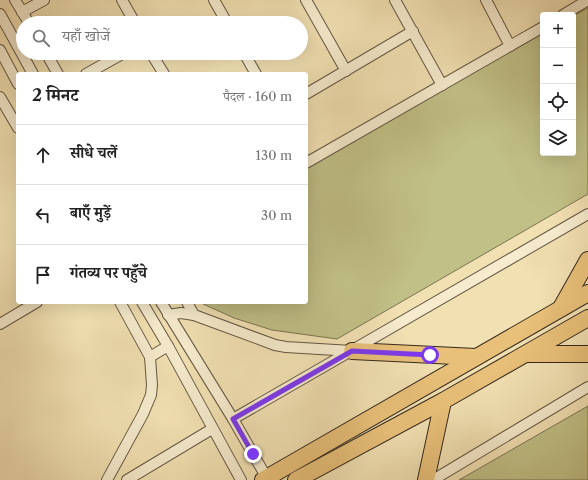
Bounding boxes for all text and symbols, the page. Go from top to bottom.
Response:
map controls [540,12,576,156]
button: + [540,12,576,48]
search box [16,16,308,60]
text: यहाँ खोजें [62,26,110,45]
icon: search [30,27,52,49]
button: − [540,48,576,84]
button: locate [540,84,576,120]
text: 2 मिनट [32,85,79,105]
text: पैदल · 160 m [223,88,292,104]
button: layers [540,120,576,156]
text: सीधे चलें [70,143,117,162]
icon: ahead [32,144,54,166]
text: 130 m [256,147,292,163]
text: बाएँ मुड़ें [70,203,111,222]
icon: left [32,204,54,226]
text: 30 m [261,207,292,223]
text: गंतव्य पर पहुँचे [70,263,147,282]
icon: arrive [32,264,54,286]
route start [421,346,439,364]
route end [244,445,262,463]

